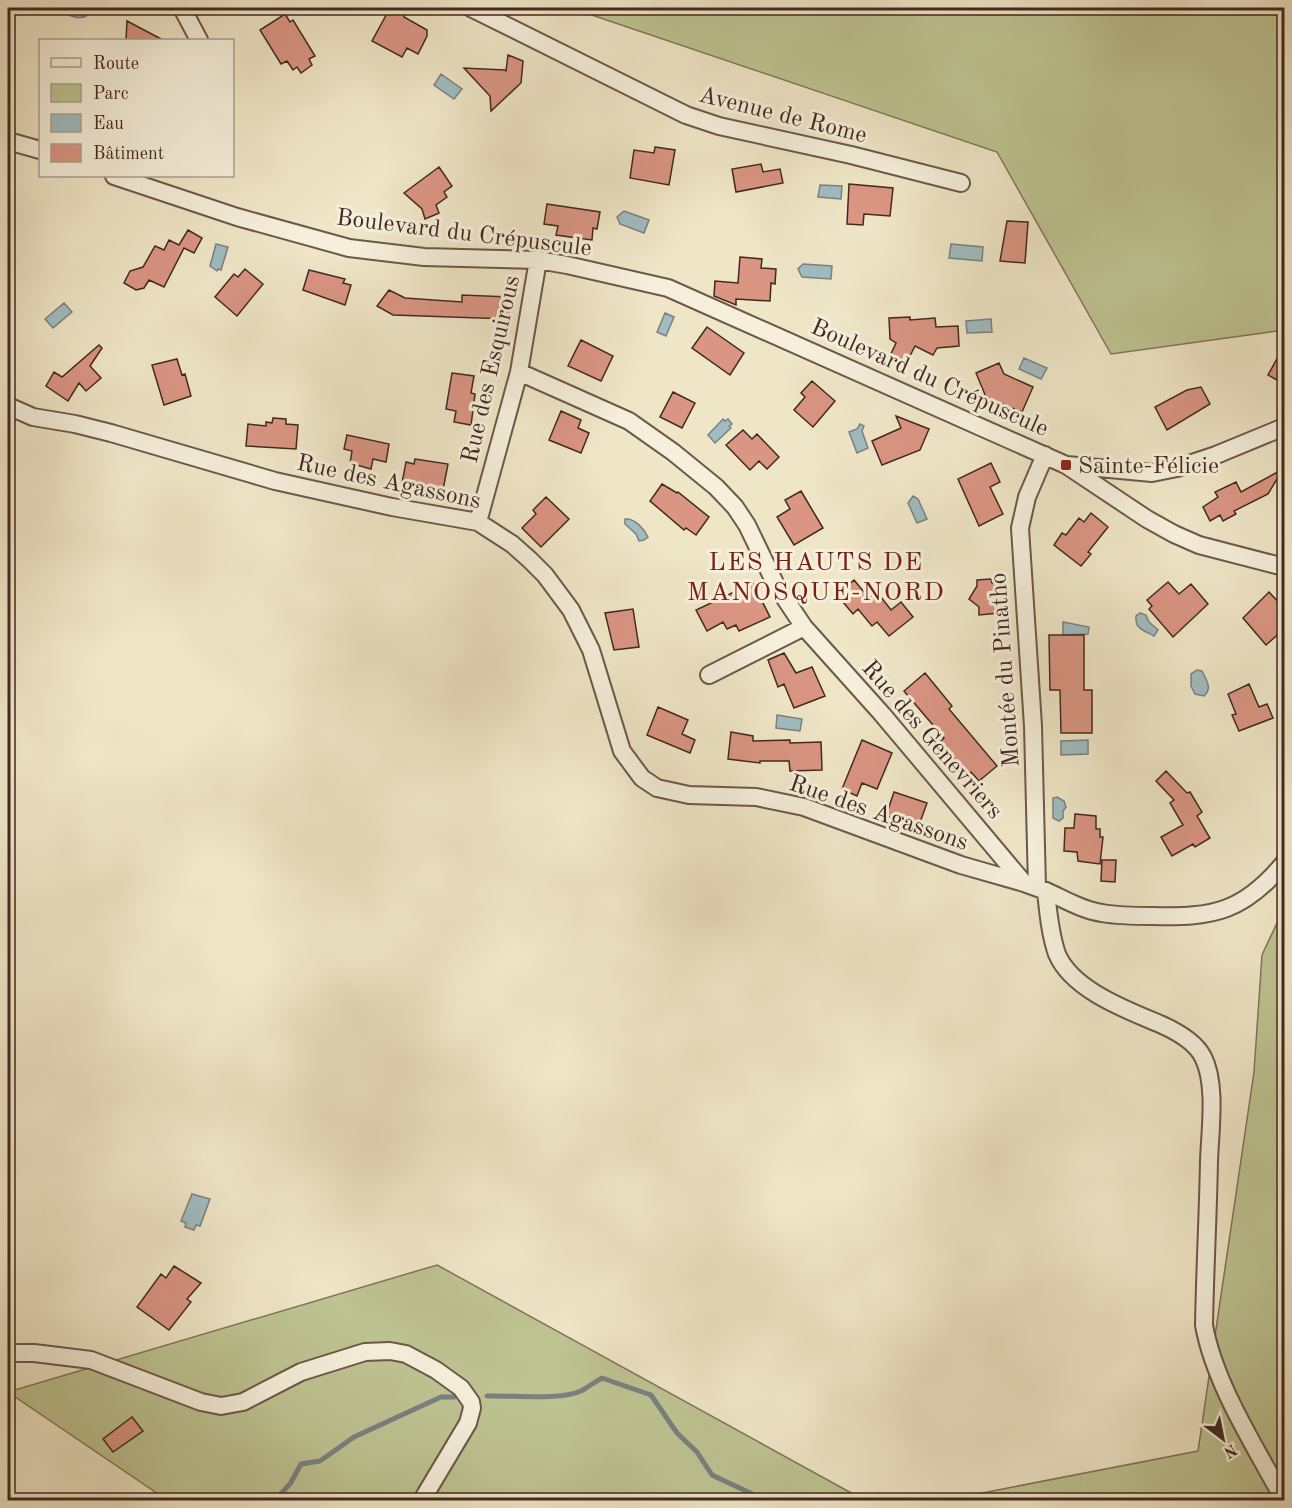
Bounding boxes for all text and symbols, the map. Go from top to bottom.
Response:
legend [39,39,234,177]
text: Route [93,55,139,73]
street label: Avenue de Rome [696,83,869,148]
text: Parc [93,85,129,103]
text: Eau [93,115,124,133]
text: Bâtiment [93,145,164,163]
street label: Boulevard du Crépuscule [335,206,593,262]
street label: Rue des Esquirous [459,273,525,466]
street label: Boulevard du Crépuscule [807,316,1052,442]
street label: Rue des Agassons [294,452,483,514]
place label: Sainte-Félicie [1078,455,1219,479]
marker: Sainte-Félicie [1059,458,1073,472]
district label: LES HAUTS DE MANOSQUE-NORD [687,550,945,606]
street label: Montée du Pinatho [987,572,1025,768]
street label: Rue des Genevriers [856,657,1007,824]
street label: Rue des Agassons [786,772,971,856]
north arrow [1193,1409,1253,1469]
text: N [1220,1440,1239,1460]

